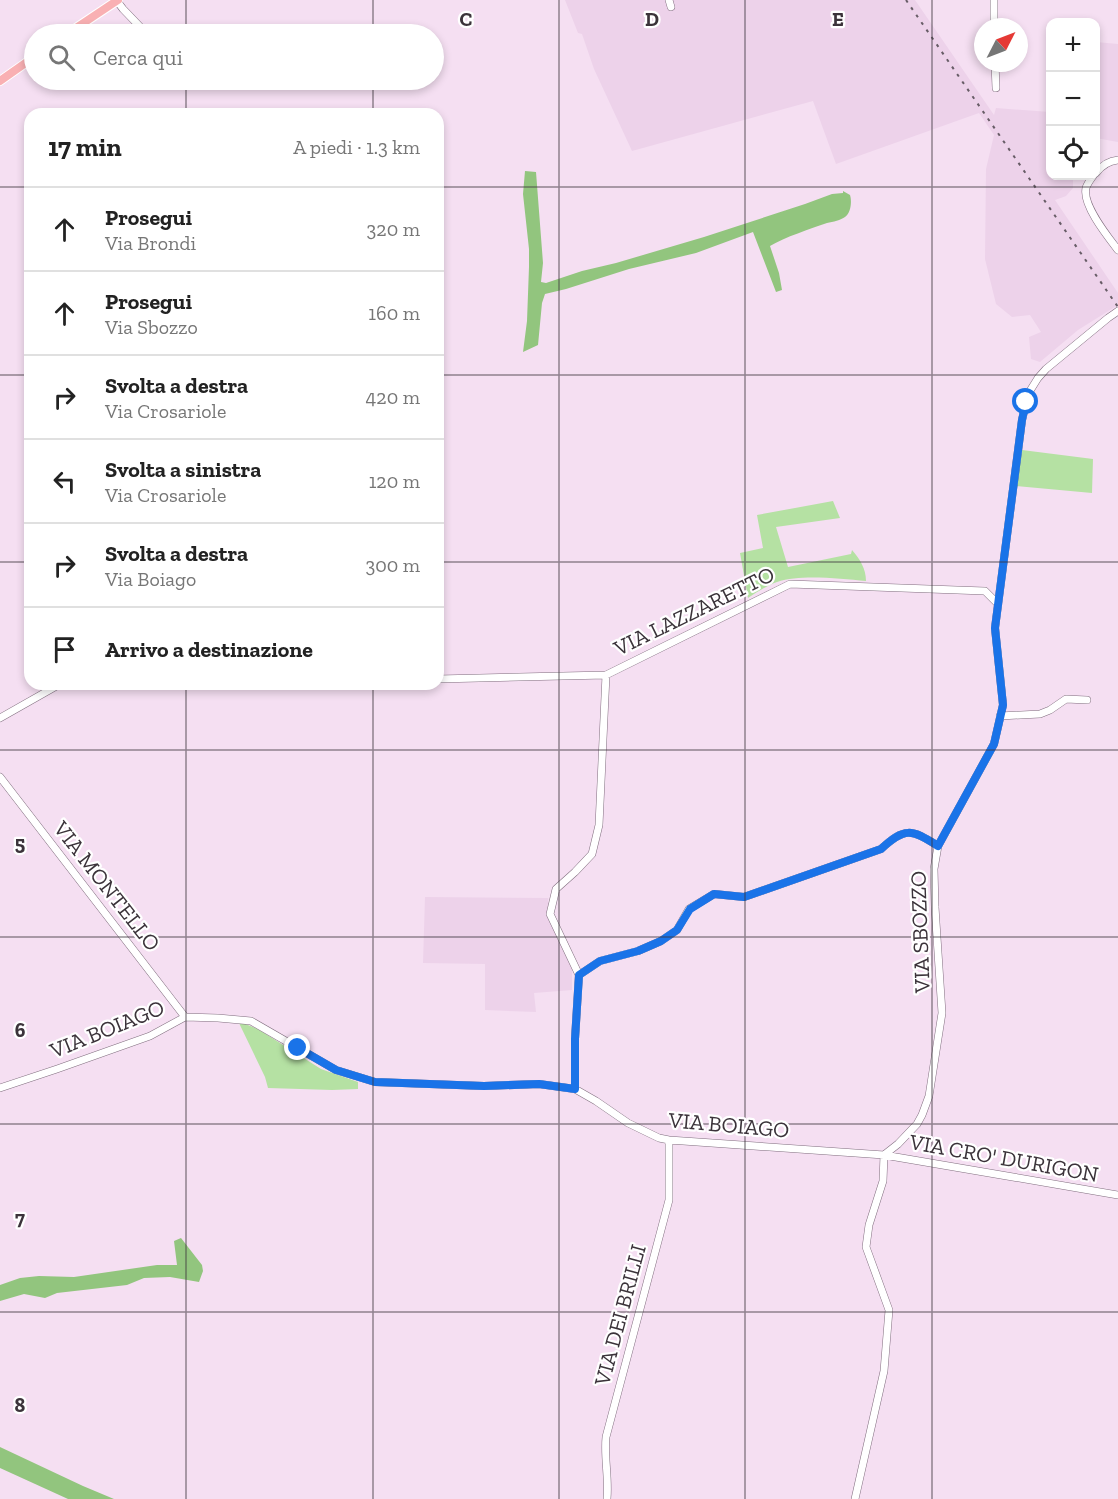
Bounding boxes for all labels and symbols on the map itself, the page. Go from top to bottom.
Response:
text: C [460,7,473,31]
text: D [645,7,659,31]
text: E [832,7,844,31]
north arrow [974,18,1028,72]
route start [1012,388,1038,414]
street label: VIA LAZZARETTO [608,560,779,662]
street label: VIA MONTELLO [47,815,166,956]
text: 5 [15,831,25,855]
street label: VIA SBOZZO [904,871,936,994]
street label: VIA BOIAGO [45,994,168,1065]
text: 6 [15,1018,26,1042]
route end [284,1034,310,1060]
street label: VIA BOIAGO [667,1106,790,1144]
street label: VIA CRO' DURIGON [906,1128,1101,1188]
text: 7 [15,1206,25,1230]
street label: VIA DEI BRILLI [588,1241,652,1390]
text: 8 [15,1393,26,1417]

